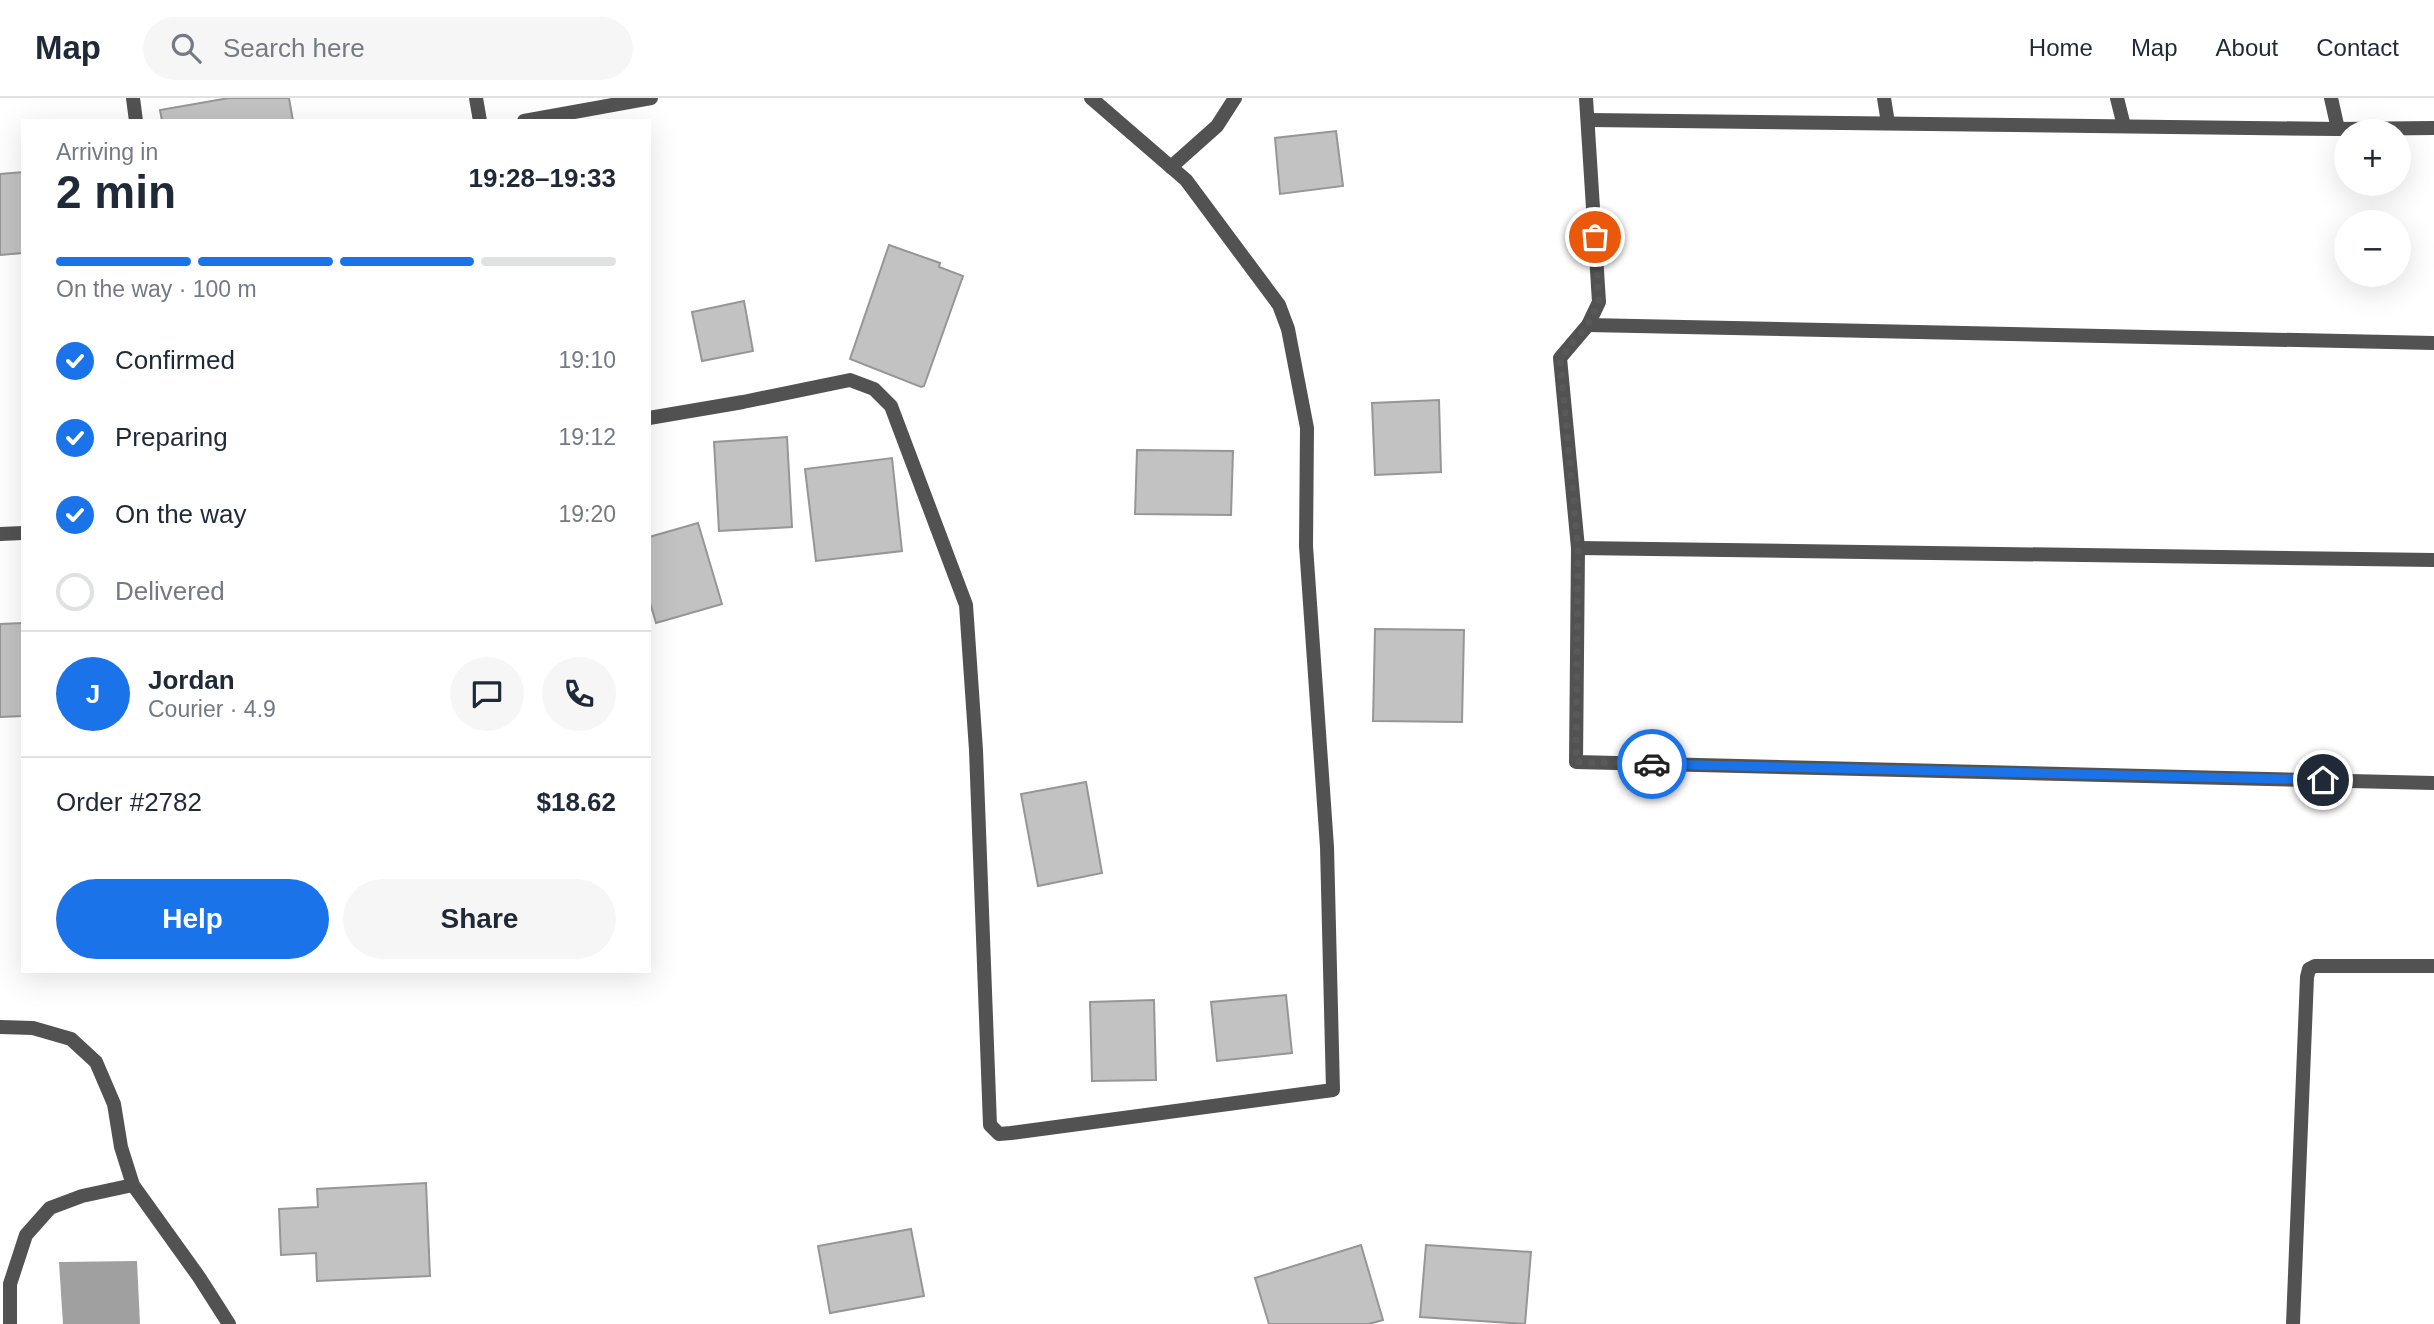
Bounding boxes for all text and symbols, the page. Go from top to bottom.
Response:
search box [143,17,633,80]
text: Map [35,29,101,66]
icon: search [167,29,205,67]
text: Search here [223,33,365,63]
text: Home [2029,34,2093,61]
text: Map [2131,34,2178,61]
text: About [2216,34,2278,61]
text: Contact [2316,34,2399,61]
map controls [2334,119,2411,287]
button: + [2334,119,2411,196]
text: Arriving in [56,139,158,165]
text: 19:28–19:33 [469,163,616,193]
text: 2 min [56,166,176,218]
pin [1565,207,1625,267]
button: − [2334,210,2411,287]
icon: bag [1576,218,1614,256]
text: On the way · 100 m [56,276,257,302]
icon: check [56,342,94,380]
text: Confirmed [115,345,235,375]
text: 19:10 [558,347,616,373]
icon: check [56,419,94,457]
text: Preparing [115,422,228,452]
text: 19:12 [558,424,616,450]
icon: check [56,496,94,534]
text: On the way [115,499,247,529]
text: 19:20 [558,501,616,527]
text: Delivered [115,576,225,606]
button: chat [450,657,524,731]
button: phone [542,657,616,731]
text: Jordan [148,665,235,695]
text: J [86,679,100,709]
text: Courier · 4.9 [148,696,276,722]
courier [1617,729,1687,799]
icon: car [1633,745,1671,783]
pin [2293,750,2353,810]
icon: home [2304,761,2342,799]
text: Order #2782 [56,787,202,817]
text: $18.62 [536,787,616,817]
button: Help [56,879,329,959]
button: Share [343,879,616,959]

